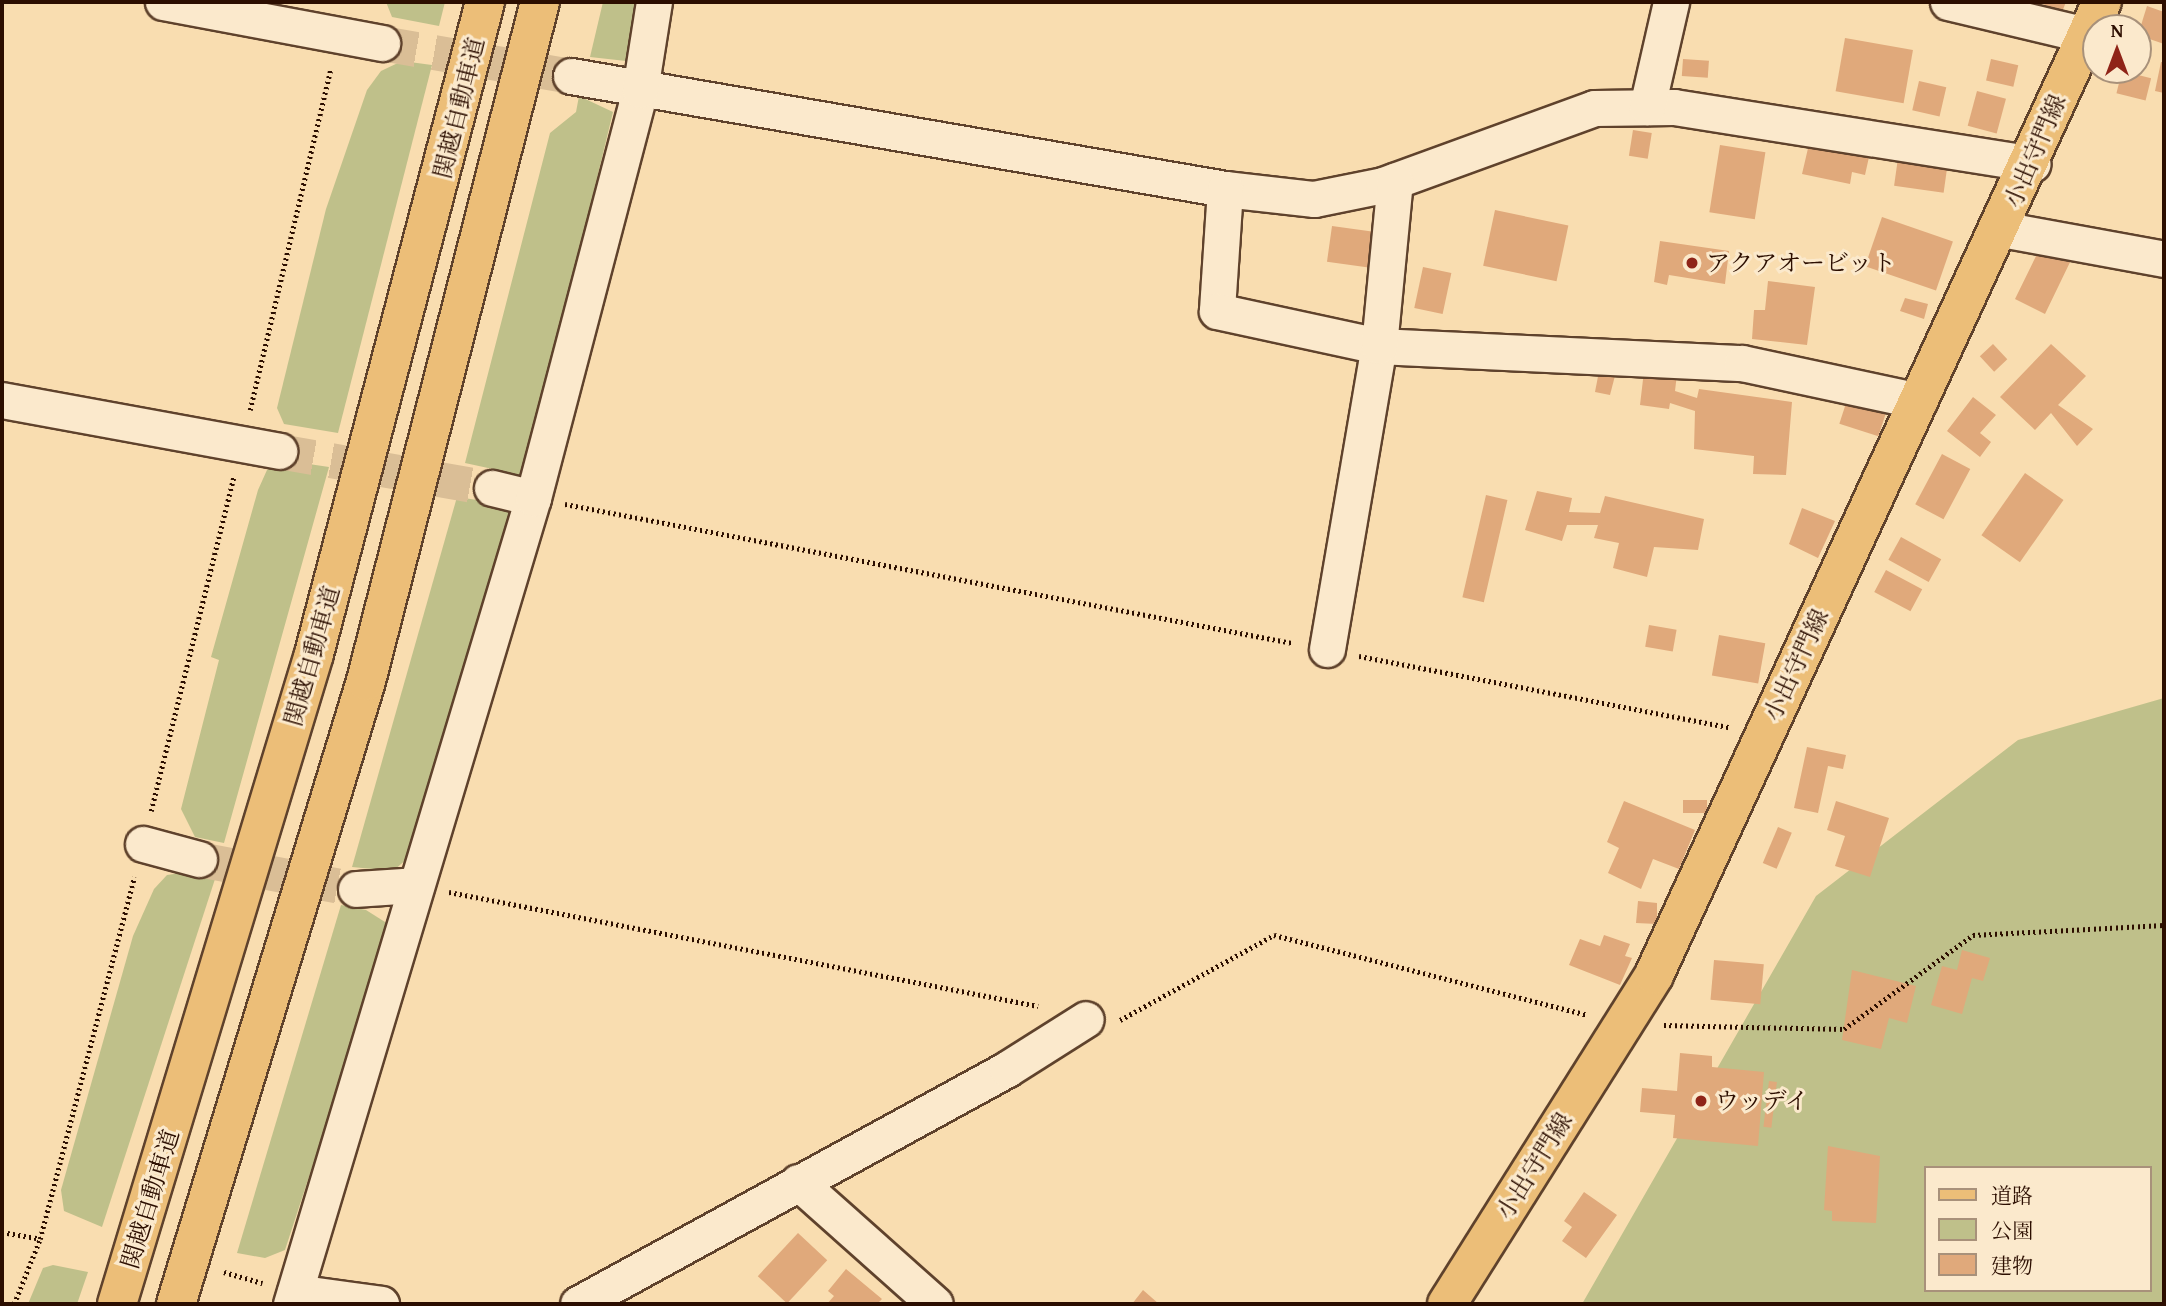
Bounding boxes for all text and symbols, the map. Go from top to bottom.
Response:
north arrow [2082,14,2152,84]
text: N [2111,16,2123,44]
street label: 関越自動車道 [428,35,490,181]
street label: 小出守門線 [1998,90,2072,212]
place label: アクアオービット [1706,249,1898,277]
marker: アクアオービット [1684,255,1700,271]
street label: 関越自動車道 [278,583,346,729]
street label: 小出守門線 [1758,605,1834,725]
place label: ウッデイ [1715,1087,1811,1115]
marker: ウッデイ [1693,1093,1709,1109]
street label: 小出守門線 [1490,1107,1578,1225]
street label: 関越自動車道 [115,1126,185,1272]
legend [1924,1166,2152,1292]
text: 道路 [1991,1180,2033,1211]
text: 公園 [1991,1215,2033,1246]
text: 建物 [1991,1250,2033,1281]

